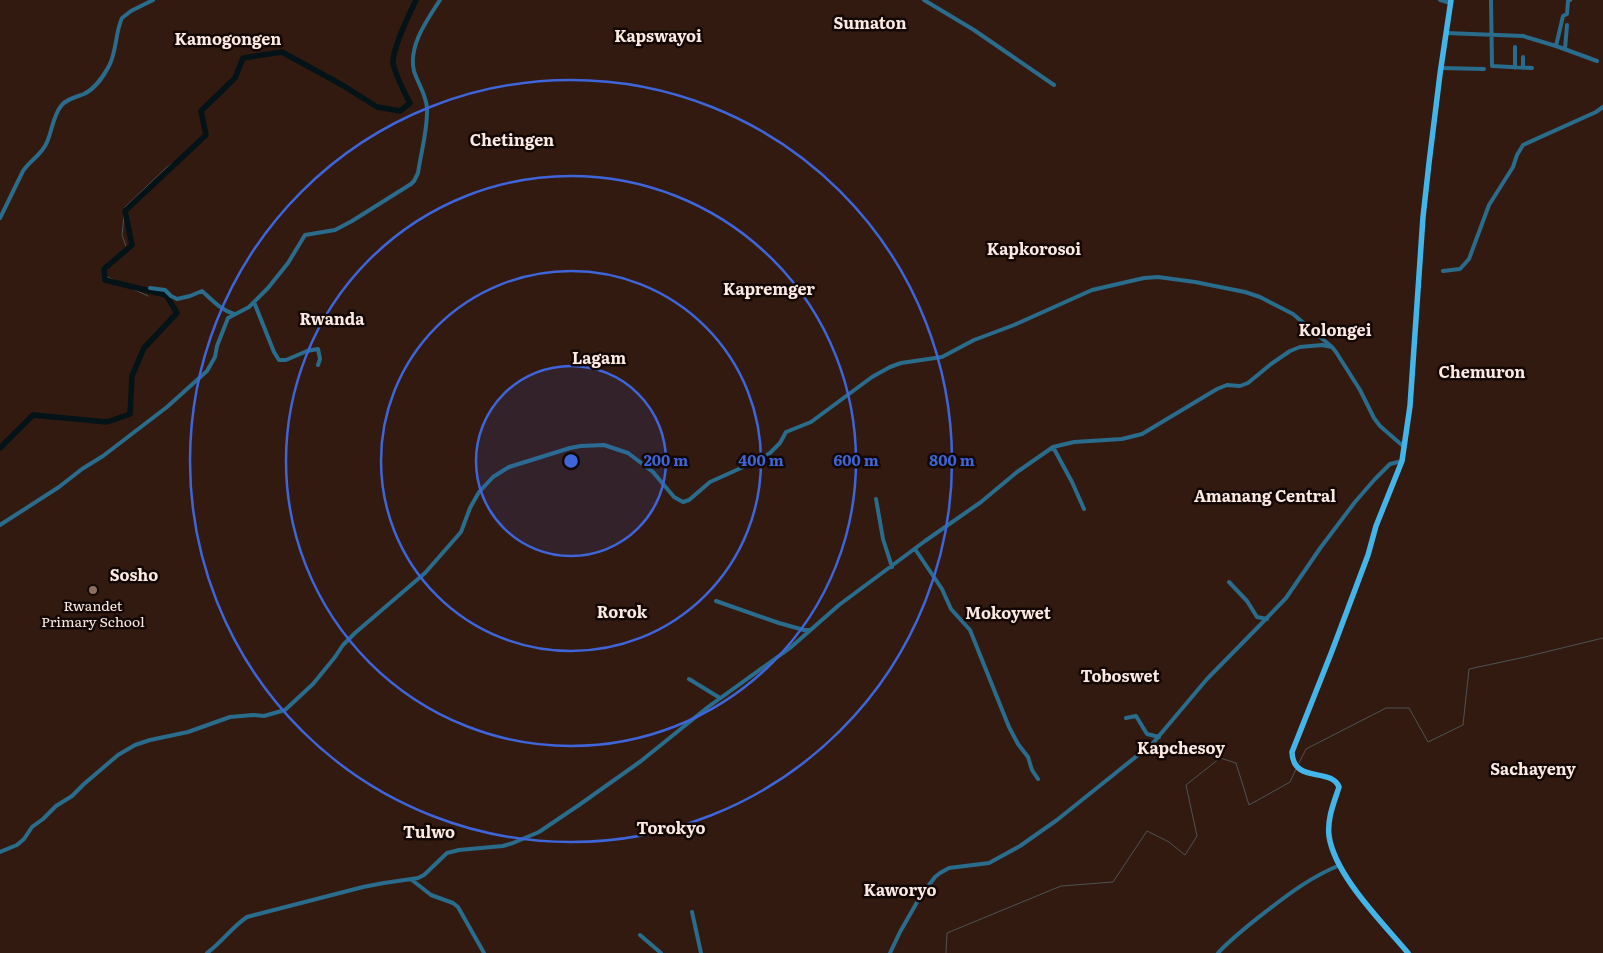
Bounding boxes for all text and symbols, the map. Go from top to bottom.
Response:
district label: Sumaton [833,10,907,34]
district label: Kapswayoi [614,23,702,47]
district label: Kamogongen [175,26,281,50]
district label: Chetingen [470,127,554,151]
district label: Kapkorosoi [987,236,1081,260]
district label: Kapremger [723,276,815,300]
district label: Rwanda [299,306,365,330]
district label: Kolongei [1298,317,1372,341]
district label: Lagam [572,345,626,369]
district label: Chemuron [1439,359,1525,383]
text: 200 m [644,448,688,471]
text: 400 m [738,448,784,471]
text: 600 m [833,448,879,471]
text: 800 m [929,448,975,471]
centre of rings [562,452,580,470]
district label: Amanang Central [1194,483,1336,507]
district label: Sosho [110,562,158,586]
marker: Rwandet Primary School [87,584,99,596]
place label: Rwandet Primary School [41,595,145,631]
district label: Rorok [597,599,648,623]
district label: Mokoywet [965,600,1051,624]
district label: Toboswet [1081,663,1159,687]
district label: Kapchesoy [1137,735,1225,759]
district label: Sachayeny [1490,756,1576,780]
district label: Torokyo [636,815,706,839]
district label: Tulwo [403,819,455,843]
district label: Kaworyo [864,877,936,901]

